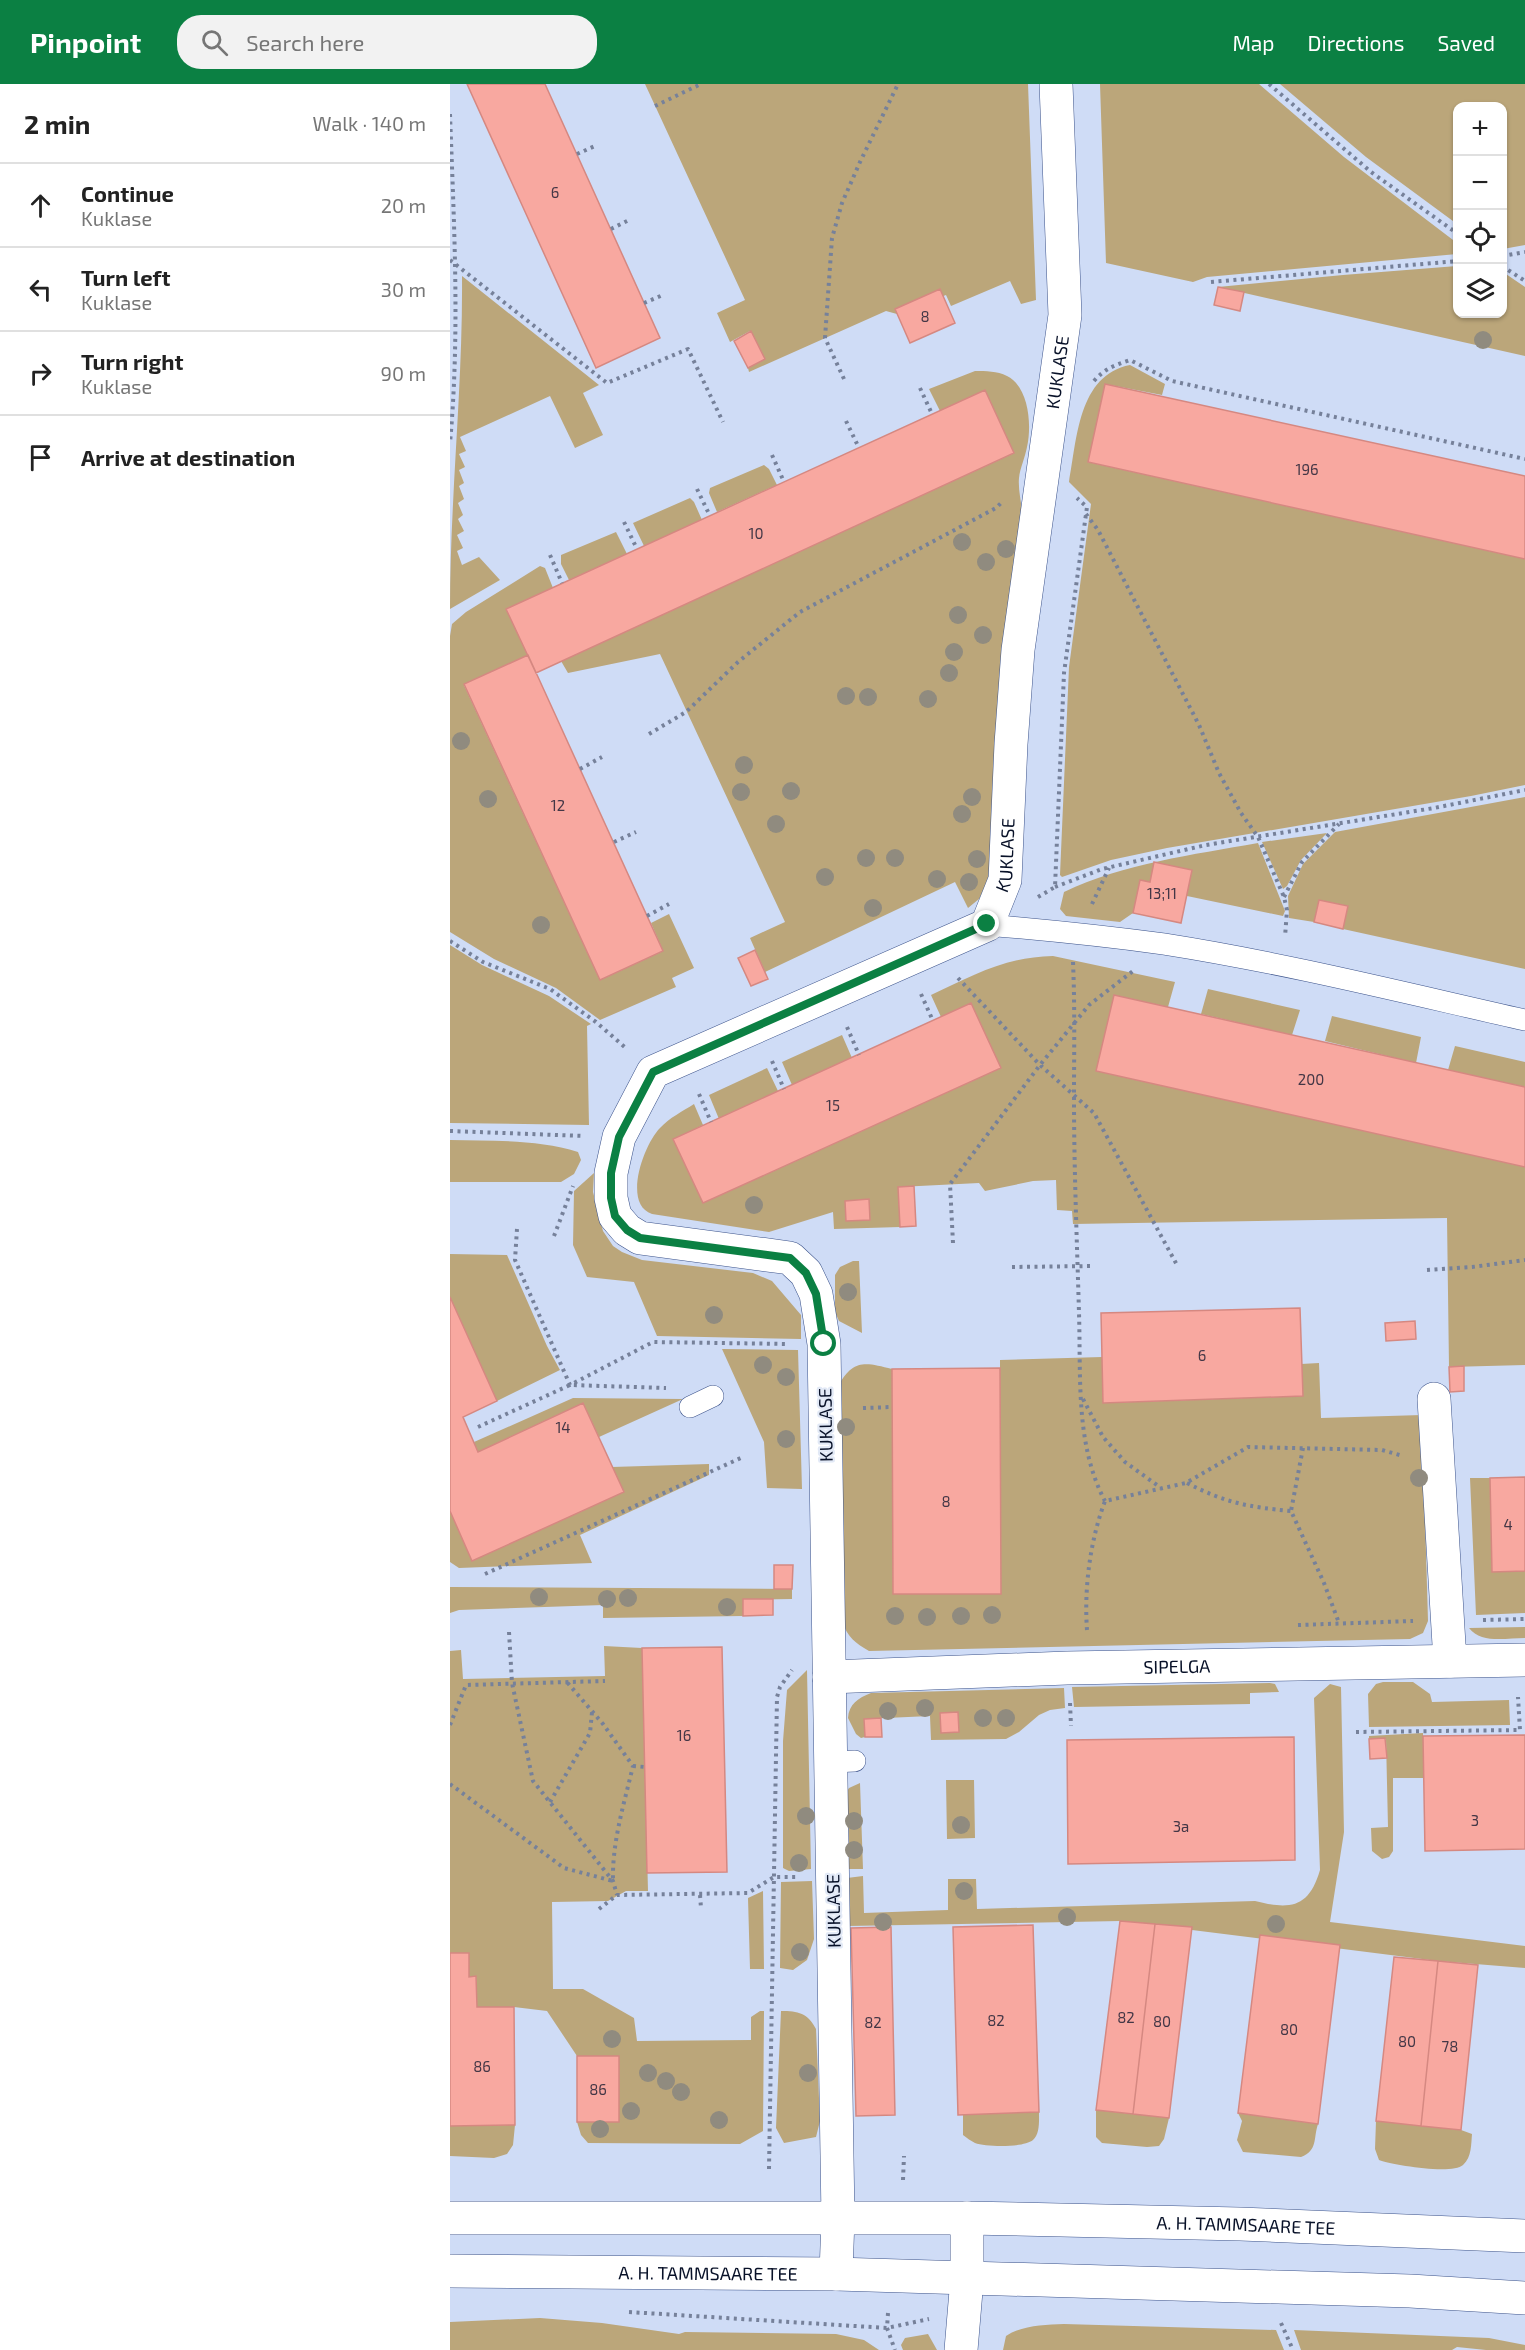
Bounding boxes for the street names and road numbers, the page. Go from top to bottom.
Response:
street label: KUKLASE [1041,334,1073,410]
street label: KUKLASE [990,818,1019,895]
street label: KUKLASE [813,1388,837,1462]
street label: SIPELGA [1143,1654,1211,1678]
street label: KUKLASE [821,1874,845,1948]
street label: A. H. TAMMSAARE TEE [1156,2211,1336,2239]
street label: A. H. TAMMSAARE TEE [618,2261,798,2285]

